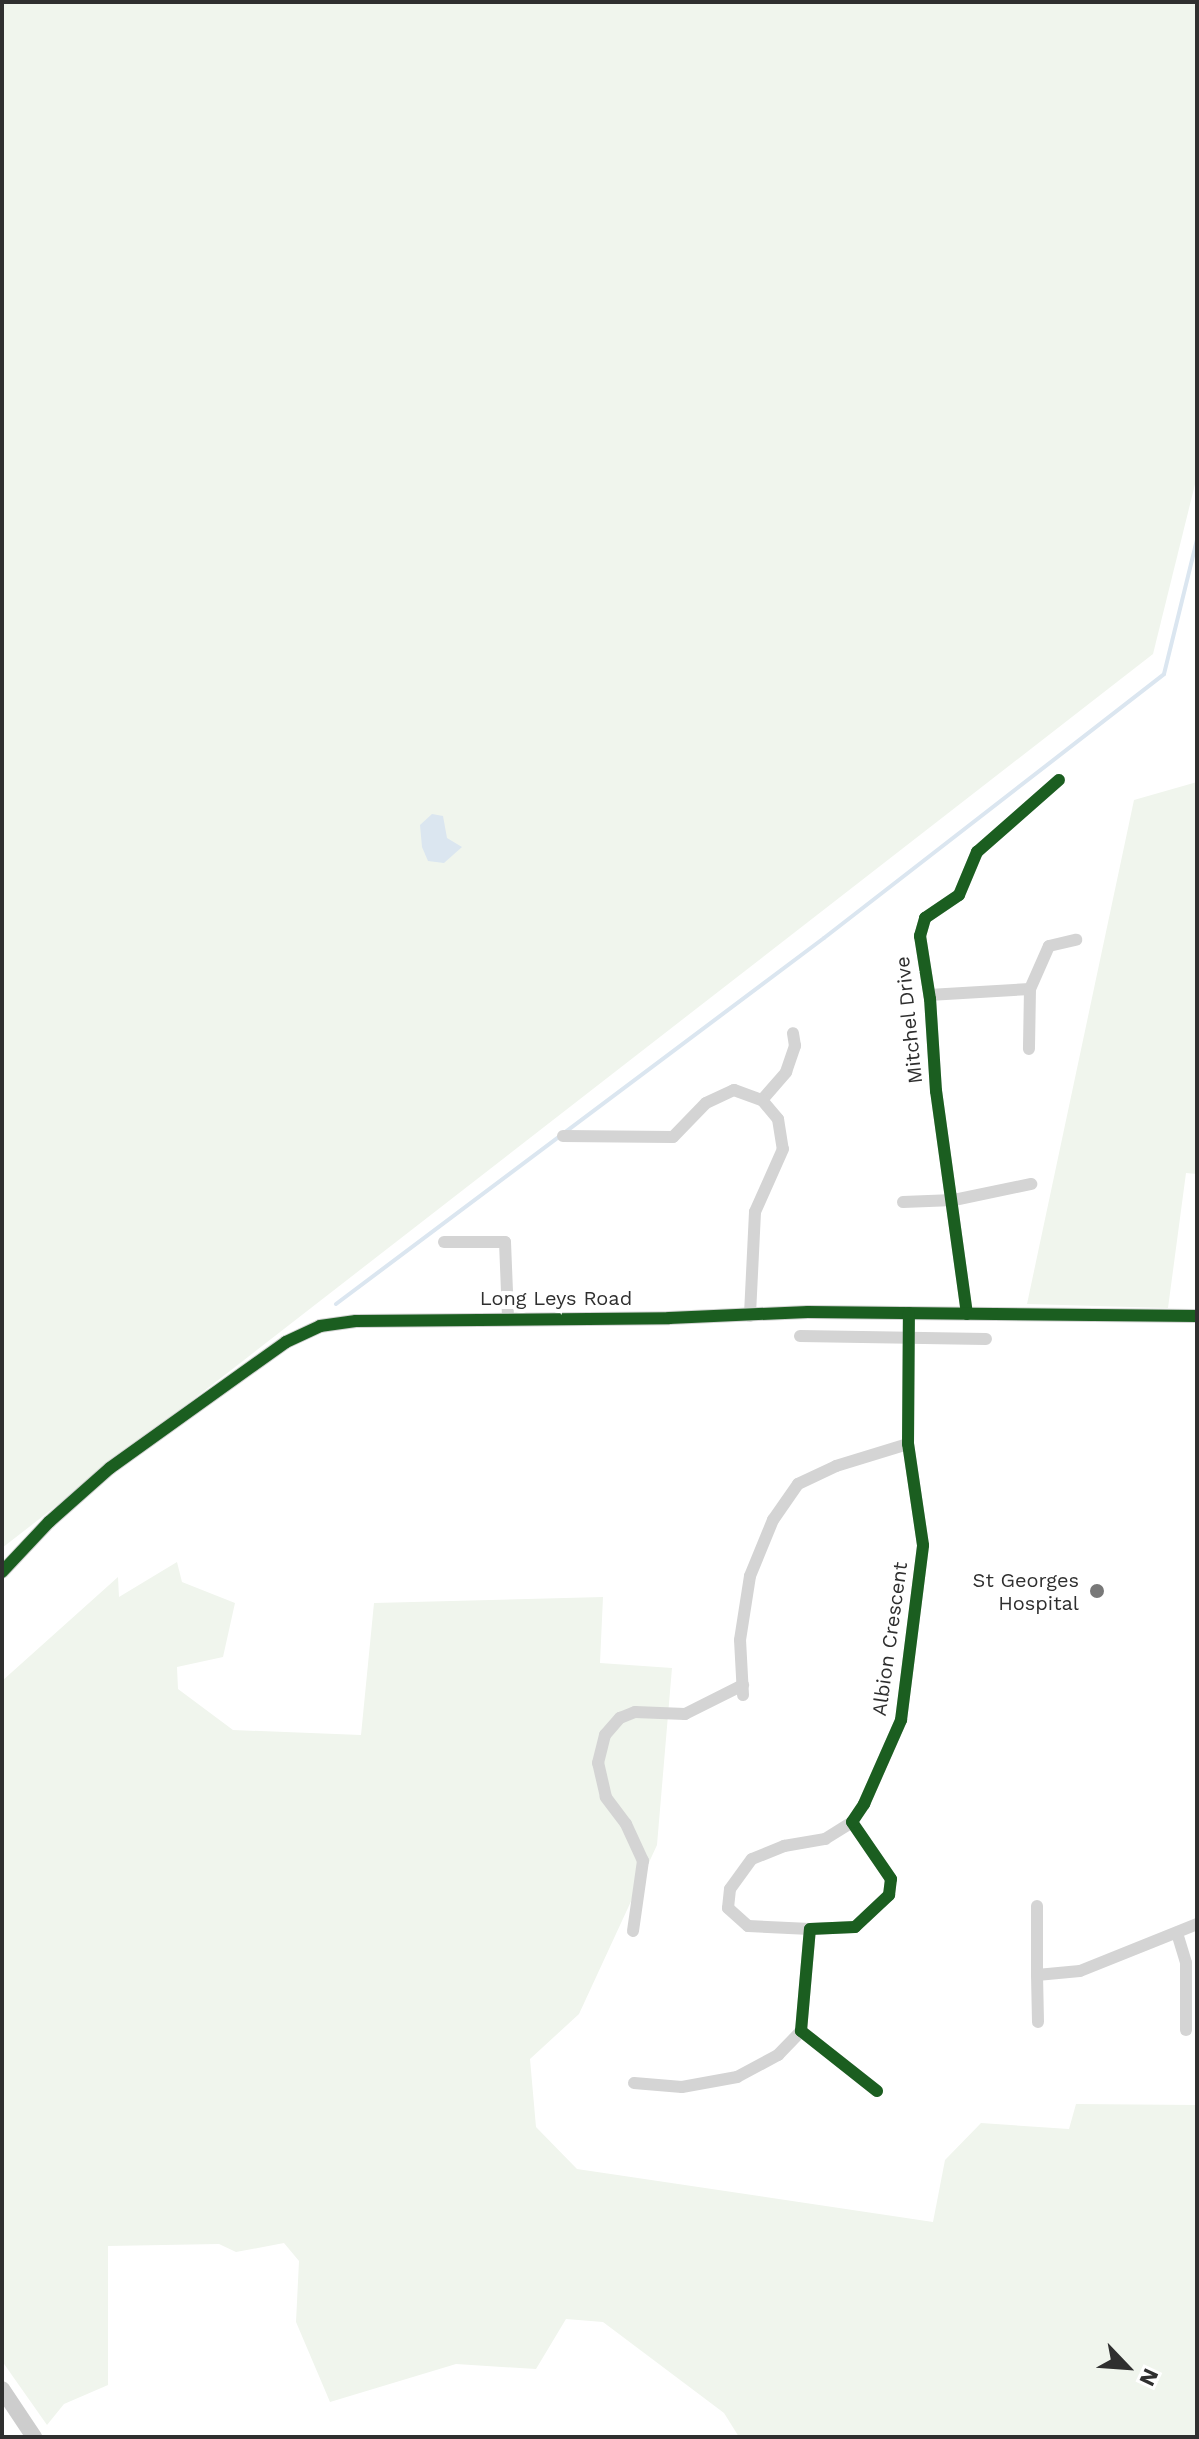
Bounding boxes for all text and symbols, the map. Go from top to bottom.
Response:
street label: Mitchel Drive [890,955,928,1085]
street label: Long Leys Road [480,1286,632,1310]
street label: Albion Crescent [867,1560,913,1718]
place label: St Georges Hospital [973,1568,1079,1615]
marker: St Georges Hospital [1086,1580,1108,1602]
north arrow [1087,2327,1167,2407]
text: N [1134,2365,1164,2390]

